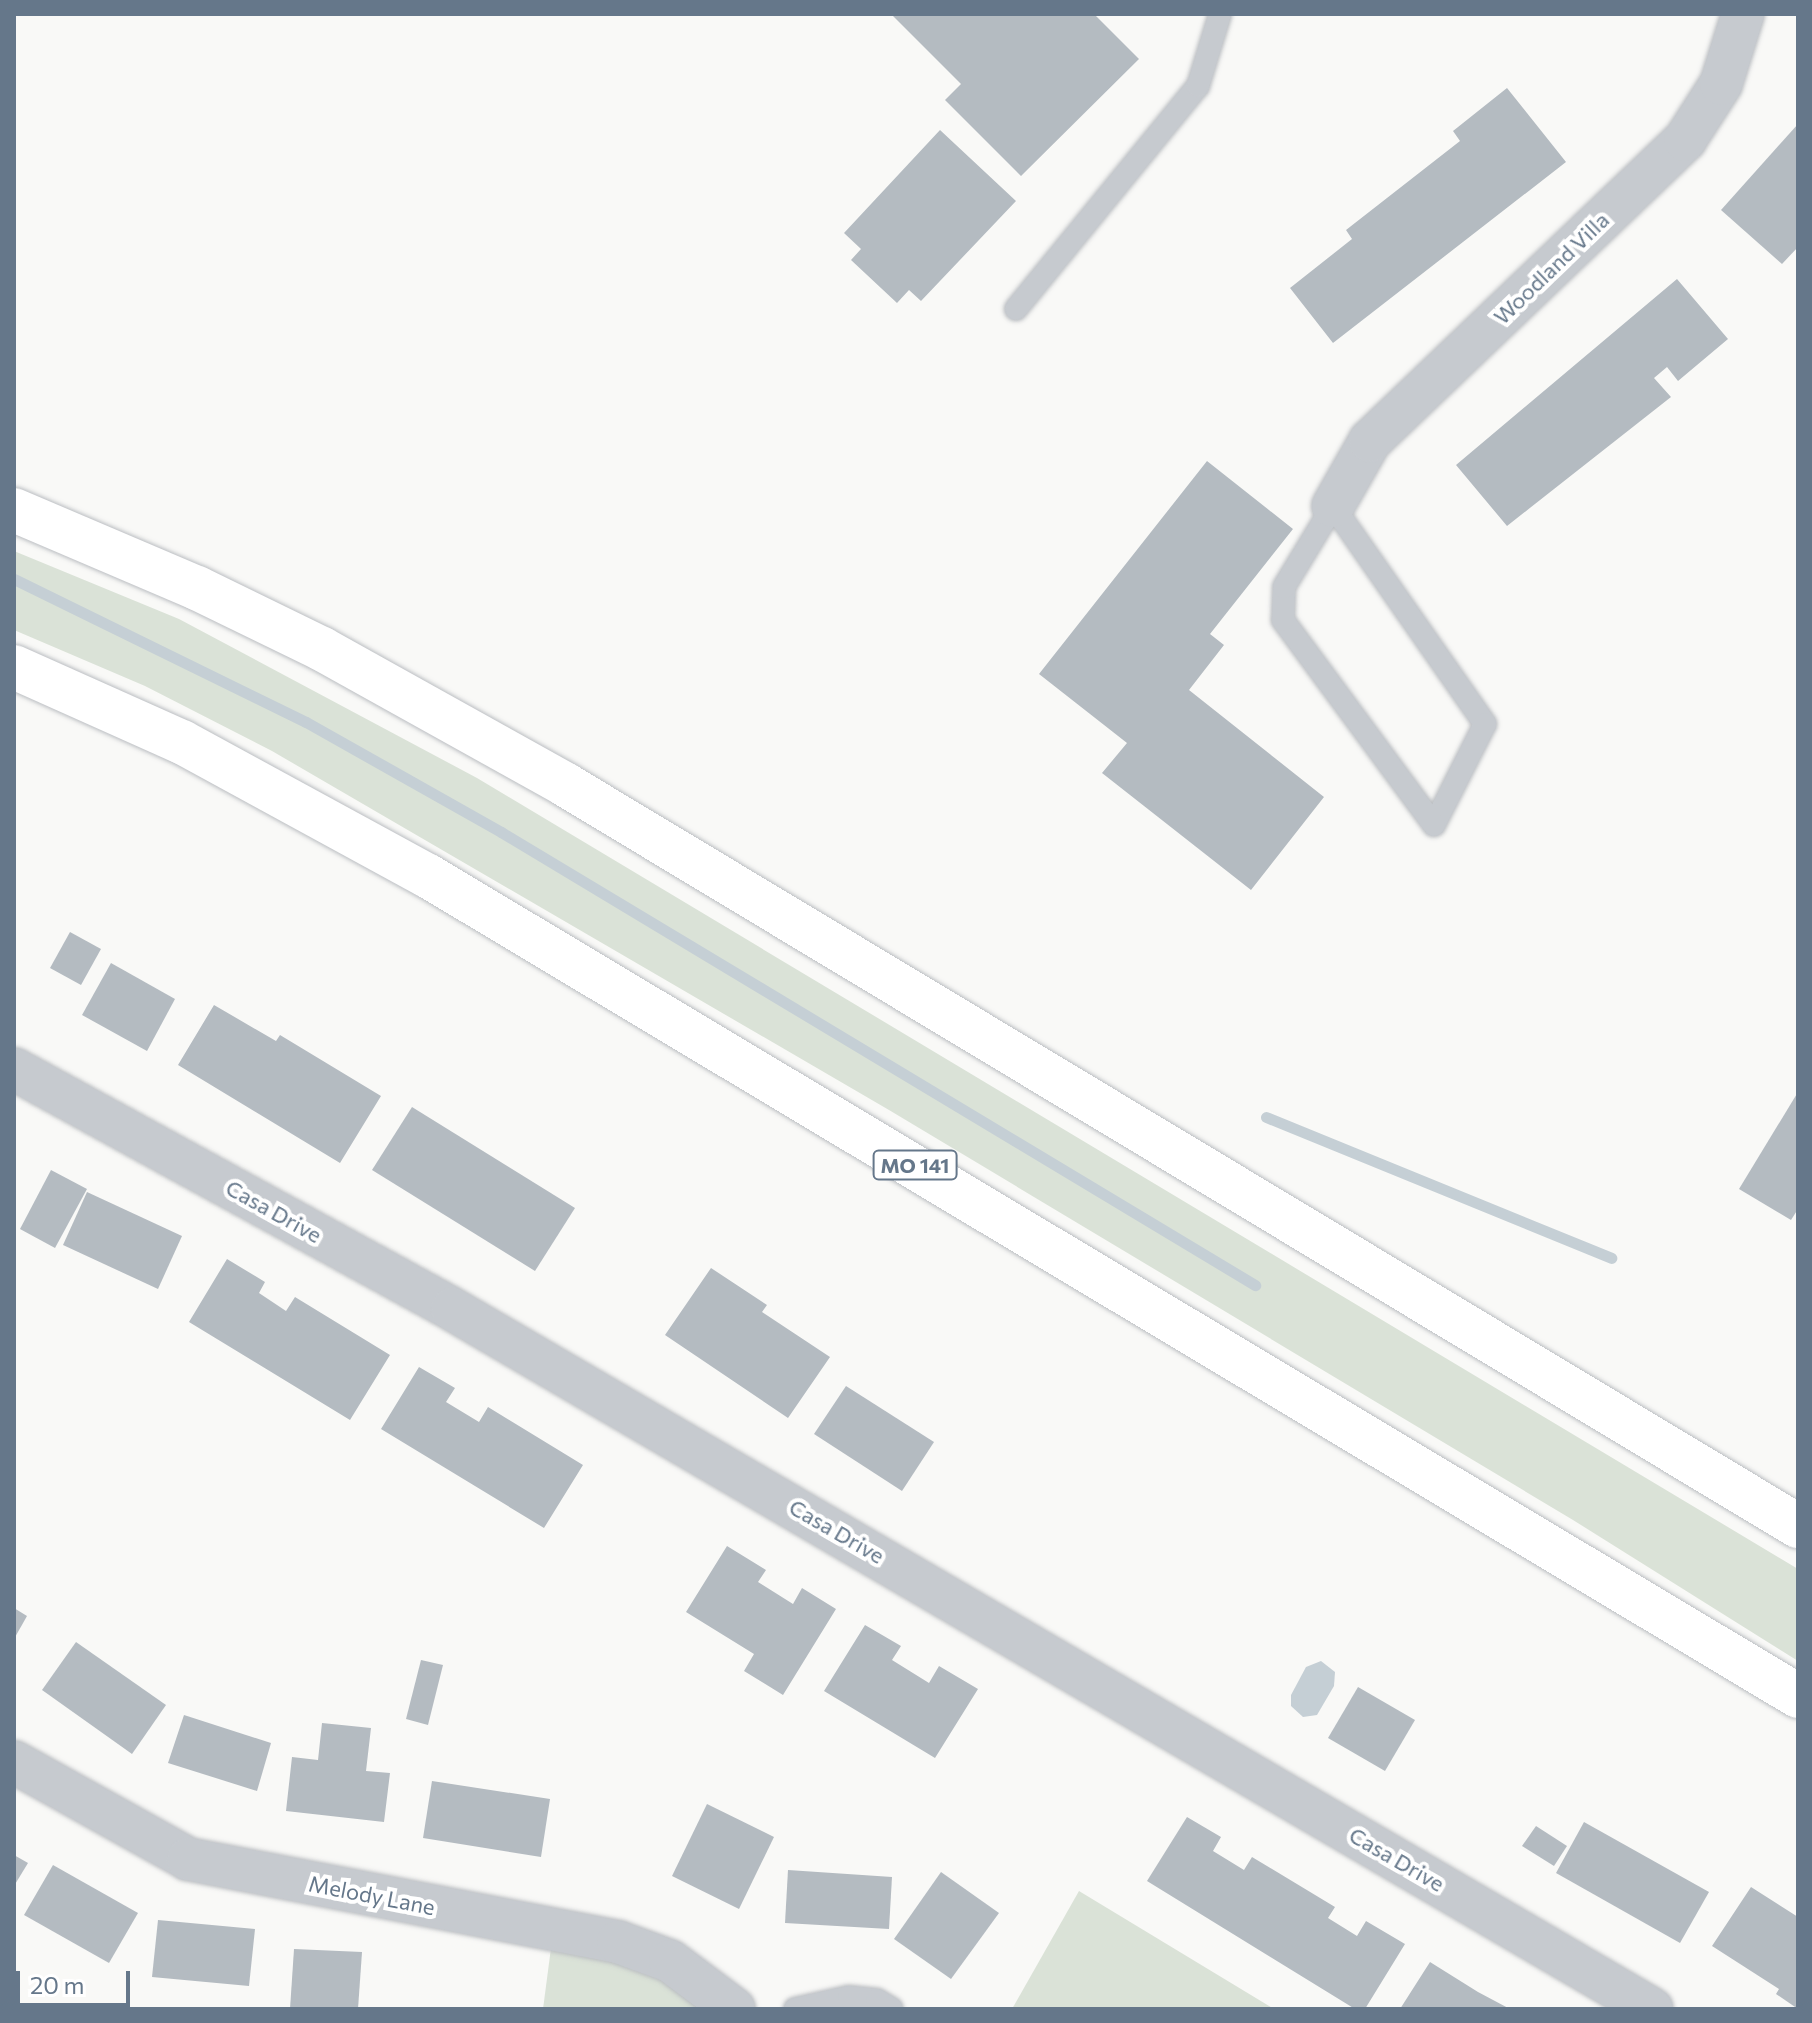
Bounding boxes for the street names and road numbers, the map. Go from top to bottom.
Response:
street label: Woodland Villa [1488,206,1614,330]
road number: MO 141 [871,1149,959,1181]
street label: Casa Drive [221,1174,327,1248]
street label: Casa Drive [785,1493,889,1569]
street label: Casa Drive [1345,1821,1449,1897]
street label: Melody Lane [307,1870,437,1920]

